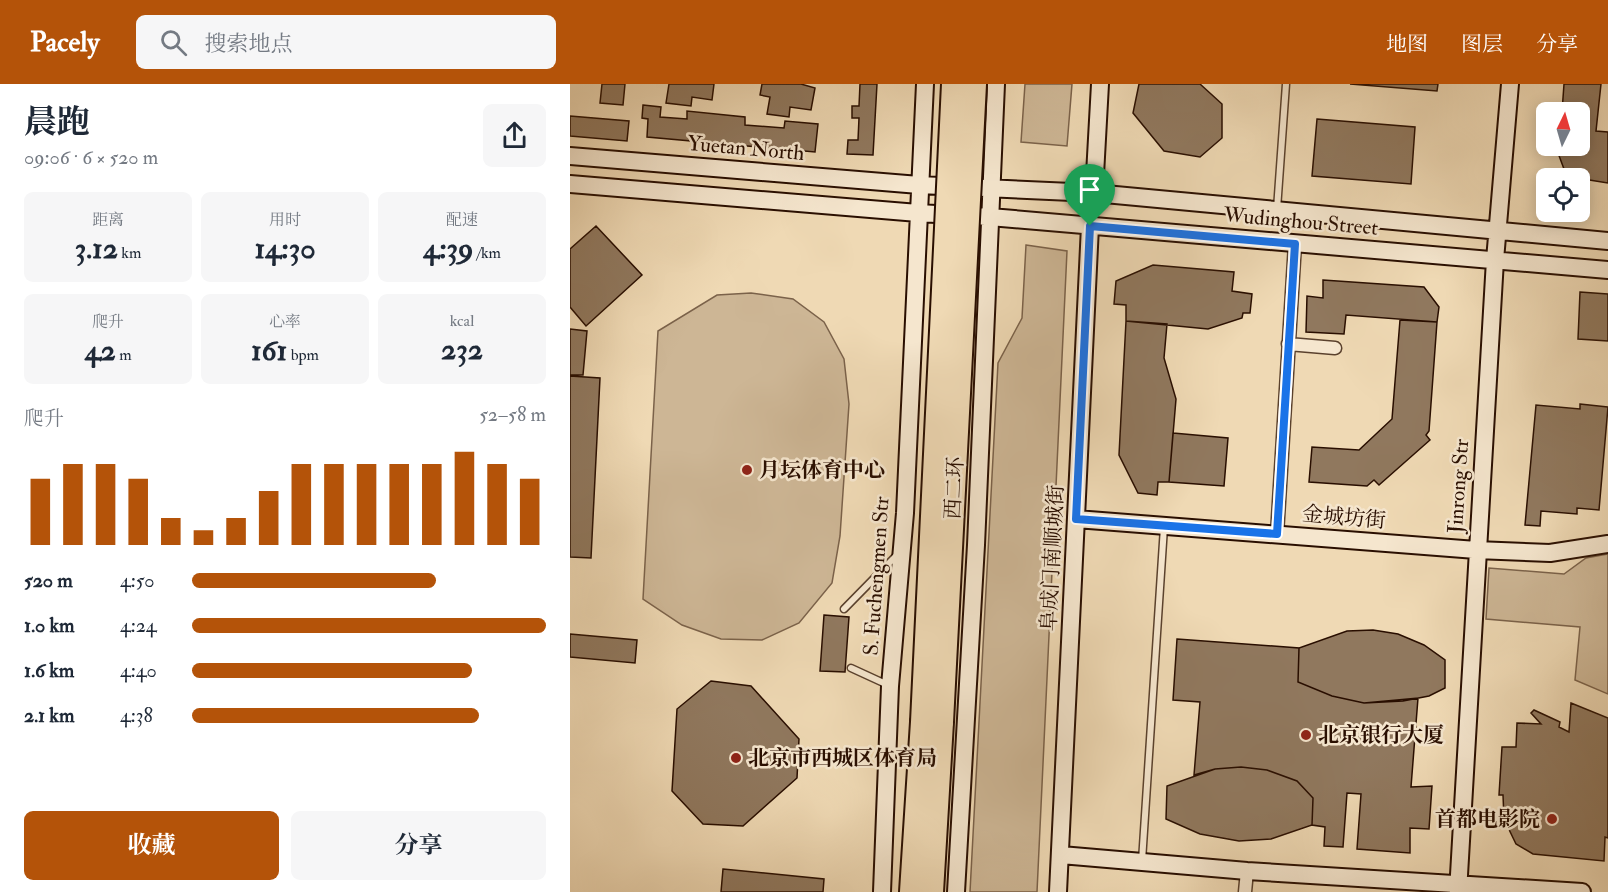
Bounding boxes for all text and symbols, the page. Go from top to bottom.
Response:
search box [136,15,556,69]
text: Pacely [30,25,100,60]
icon: search [157,26,190,59]
text: 搜索地点 [205,30,293,58]
text: 地图 [1386,31,1428,58]
text: 图层 [1461,31,1503,58]
text: 分享 [1536,31,1578,58]
text: 晨跑 [24,102,90,143]
north arrow [1536,102,1590,156]
map controls [1536,102,1590,222]
button: share [483,104,546,167]
street label: Yuetan North [686,130,805,167]
text: 09:06 · 6 × 520 m [24,145,158,170]
pin [1064,164,1115,226]
button: locate [1536,168,1590,222]
icon: arrive [1073,173,1106,206]
street label: Wudinghou Street [1222,201,1379,242]
text: 距离 [92,210,124,230]
text: 用时 [269,210,301,230]
text: 配速 [446,210,478,230]
text: 3.12 [75,230,118,267]
text: 14:30 [254,230,316,267]
text: 4:39 [423,230,473,267]
text: km [118,243,141,263]
text: /km [473,243,501,263]
text: kcal [450,311,474,331]
text: 爬升 [92,312,124,332]
text: 心率 [269,312,301,332]
text: 232 [441,331,483,368]
text: 42 [84,332,116,369]
text: 161 [251,332,287,369]
text: m [116,345,132,365]
text: bpm [287,345,319,365]
text: 52–58 m [479,402,546,427]
text: 爬升 [24,406,64,431]
street label: Jinrong Str [1442,438,1475,535]
street label: 西二环 [939,456,970,520]
place label: 月坛体育中心 [759,457,885,484]
marker: 月坛体育中心 [740,463,754,477]
street label: 阜成门南顺城街 [1035,484,1070,632]
street label: S. Fuchengmen Str [857,495,896,657]
street label: 金城坊街 [1301,500,1387,535]
text: 520 m [24,568,73,593]
text: 4:50 [120,568,155,593]
text: 1.0 km [24,613,75,638]
text: 4:24 [120,613,157,638]
text: 1.6 km [24,658,74,683]
text: 4:40 [120,658,157,683]
text: 2.1 km [24,703,74,728]
text: 4:38 [120,703,153,728]
place label: 北京银行大厦 [1318,722,1444,749]
marker: 北京银行大厦 [1299,728,1313,742]
place label: 北京市西城区体育局 [748,745,937,772]
marker: 北京市西城区体育局 [729,751,743,765]
place label: 首都电影院 [1435,806,1540,833]
button: 收藏 [24,811,279,880]
button: 分享 [291,811,546,880]
marker: 首都电影院 [1545,812,1559,826]

